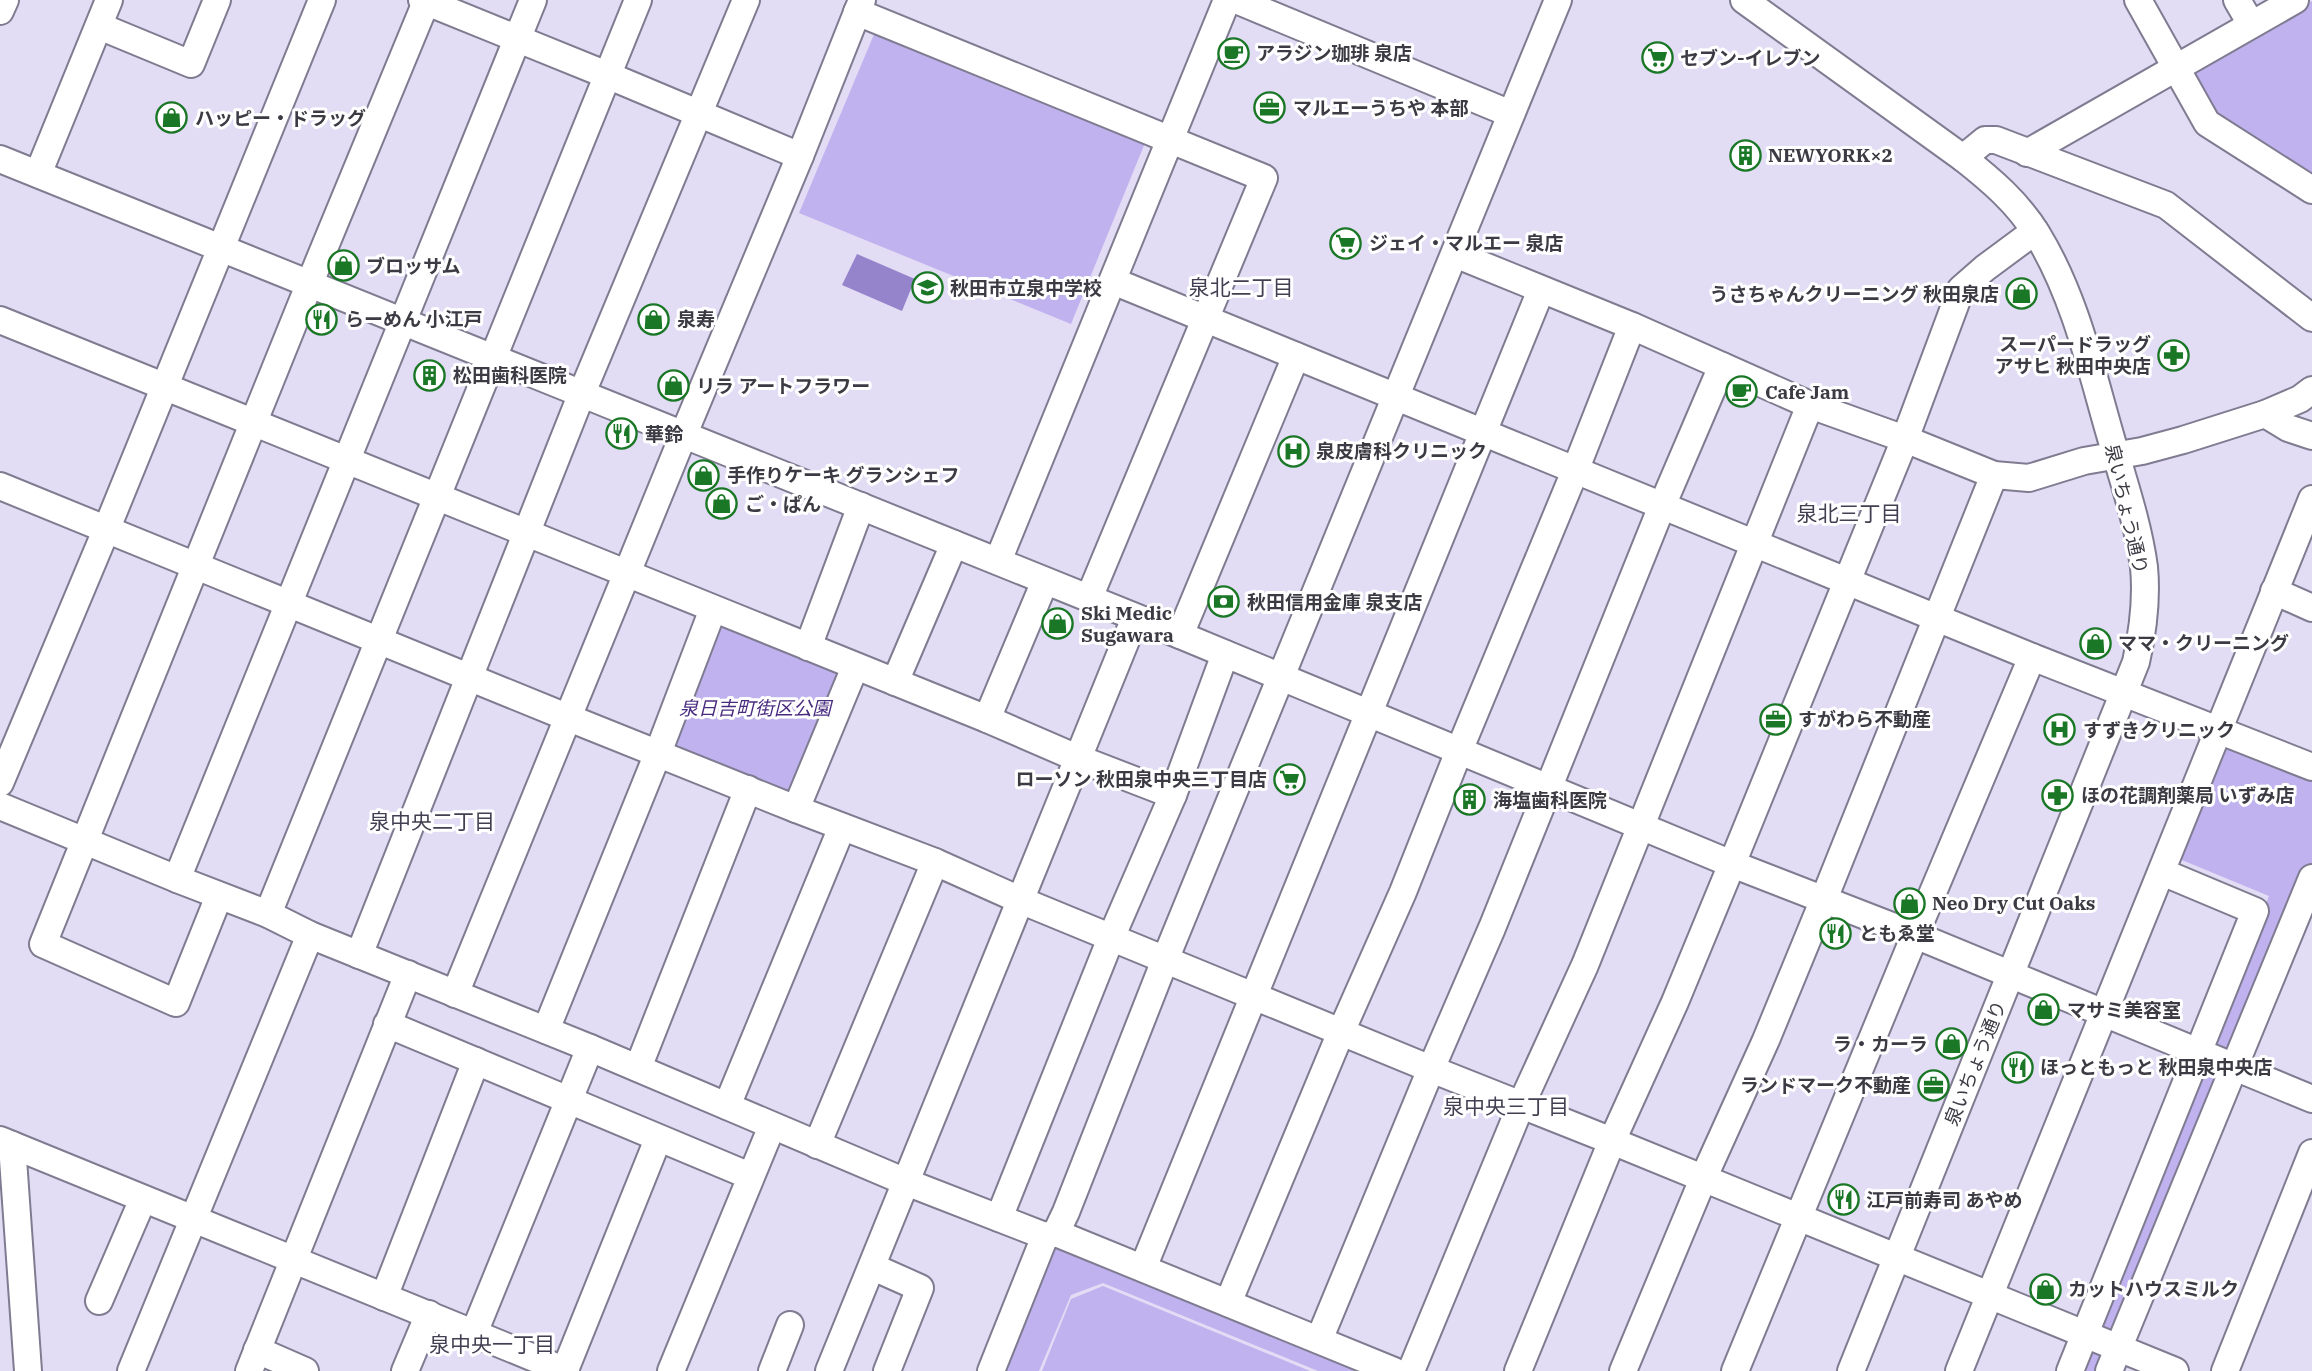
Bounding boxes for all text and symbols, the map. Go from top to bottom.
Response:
cafe icon: アラジン珈琲 泉店 [1216,36,1250,70]
place label: アラジン珈琲 泉店 [1256,41,1412,65]
supermarket icon: セブン-イレブン [1640,41,1674,75]
place label: セブン-イレブン [1680,46,1821,70]
office icon: マルエーうちや 本部 [1253,91,1287,125]
place label: マルエーうちや 本部 [1293,96,1468,120]
shop icon: ハッピー・ドラッグ [155,101,189,135]
place label: ハッピー・ドラッグ [195,106,366,130]
building icon: NEWYORK×2 [1728,138,1762,172]
place label: NEWYORK×2 [1768,143,1893,167]
supermarket icon: ジェイ・マルエー 泉店 [1329,226,1363,260]
place label: ジェイ・マルエー 泉店 [1369,231,1563,255]
shop icon: ブロッサム [326,249,360,283]
place label: ブロッサム [366,254,461,278]
school or university icon: 秋田市立泉中学校 [910,271,944,305]
district label: 泉北二丁目 [1189,273,1294,301]
place label: 秋田市立泉中学校 [950,276,1102,300]
shop icon: うさちゃんクリーニング 秋田泉店 [2005,277,2039,311]
place label: うさちゃんクリーニング 秋田泉店 [1710,282,1999,306]
restaurant icon: らーめん 小江戸 [305,302,339,336]
shop icon: 泉寿 [637,302,671,336]
place label: らーめん 小江戸 [345,307,482,331]
place label: 泉寿 [677,307,715,331]
place label: スーパードラッグ アサヒ 秋田中央店 [1995,332,2151,378]
pharmacy icon: スーパードラッグ アサヒ 秋田中央店 [2157,338,2191,372]
building icon: 松田歯科医院 [413,358,447,392]
place label: 松田歯科医院 [453,363,567,387]
shop icon: リラ アートフラワー [656,369,690,403]
place label: リラ アートフラワー [696,374,870,398]
cafe icon: Cafe Jam [1725,375,1759,409]
place label: Cafe Jam [1765,380,1849,404]
restaurant icon: 華鈴 [605,417,639,451]
place label: 華鈴 [645,422,684,446]
hospital icon: 泉皮膚科クリニック [1276,434,1310,468]
place label: 泉皮膚科クリニック [1316,439,1487,463]
street label: 泉いちょう通り [2100,441,2154,577]
shop icon: 手作りケーキ グランシェフ [687,458,721,492]
place label: 手作りケーキ グランシェフ [727,463,959,487]
shop icon: ご・ぱん [705,487,739,521]
place label: ご・ぱん [745,492,821,516]
district label: 泉北三丁目 [1797,499,1902,527]
bank icon: 秋田信用金庫 泉支店 [1207,585,1241,619]
place label: 秋田信用金庫 泉支店 [1247,590,1422,614]
place label: Ski Medic Sugawara [1081,601,1174,647]
shop icon: Ski Medic Sugawara [1041,607,1075,641]
shop icon: ママ・クリーニング [2078,626,2112,660]
place label: ママ・クリーニング [2118,631,2289,655]
park label: 泉日吉町街区公園 [679,696,834,720]
office icon: すがわら不動産 [1758,702,1792,736]
place label: すがわら不動産 [1798,707,1931,731]
hospital icon: すずきクリニック [2043,713,2077,747]
place label: すずきクリニック [2083,718,2235,742]
supermarket icon: ローソン 秋田泉中央三丁目店 [1273,762,1307,796]
place label: ローソン 秋田泉中央三丁目店 [1016,767,1267,791]
pharmacy icon: ほの花調剤薬局 いずみ店 [2041,778,2075,812]
building icon: 海塩歯科医院 [1453,783,1487,817]
place label: ほの花調剤薬局 いずみ店 [2081,783,2294,807]
place label: 海塩歯科医院 [1493,788,1607,812]
district label: 泉中央二丁目 [369,807,495,835]
shop icon: Neo Dry Cut Oaks [1892,886,1926,920]
place label: Neo Dry Cut Oaks [1932,891,2096,915]
restaurant icon: ともゑ堂 [1819,916,1853,950]
place label: ともゑ堂 [1859,921,1935,945]
shop icon: マサミ美容室 [2027,993,2061,1027]
street label: 泉いちょう通り [1939,997,2011,1129]
place label: マサミ美容室 [2067,998,2181,1022]
shop icon: ラ・カーラ [1934,1027,1968,1061]
place label: ラ・カーラ [1833,1032,1928,1056]
restaurant icon: ほっともっと 秋田泉中央店 [2000,1050,2034,1084]
place label: ほっともっと 秋田泉中央店 [2040,1055,2272,1079]
office icon: ランドマーク不動産 [1917,1068,1951,1102]
place label: ランドマーク不動産 [1740,1073,1911,1097]
district label: 泉中央三丁目 [1443,1092,1569,1120]
restaurant icon: 江戸前寿司 あやめ [1826,1183,1860,1217]
place label: 江戸前寿司 あやめ [1866,1188,2022,1212]
shop icon: カットハウスミルク [2028,1272,2062,1306]
place label: カットハウスミルク [2068,1277,2239,1301]
district label: 泉中央一丁目 [429,1330,555,1358]

